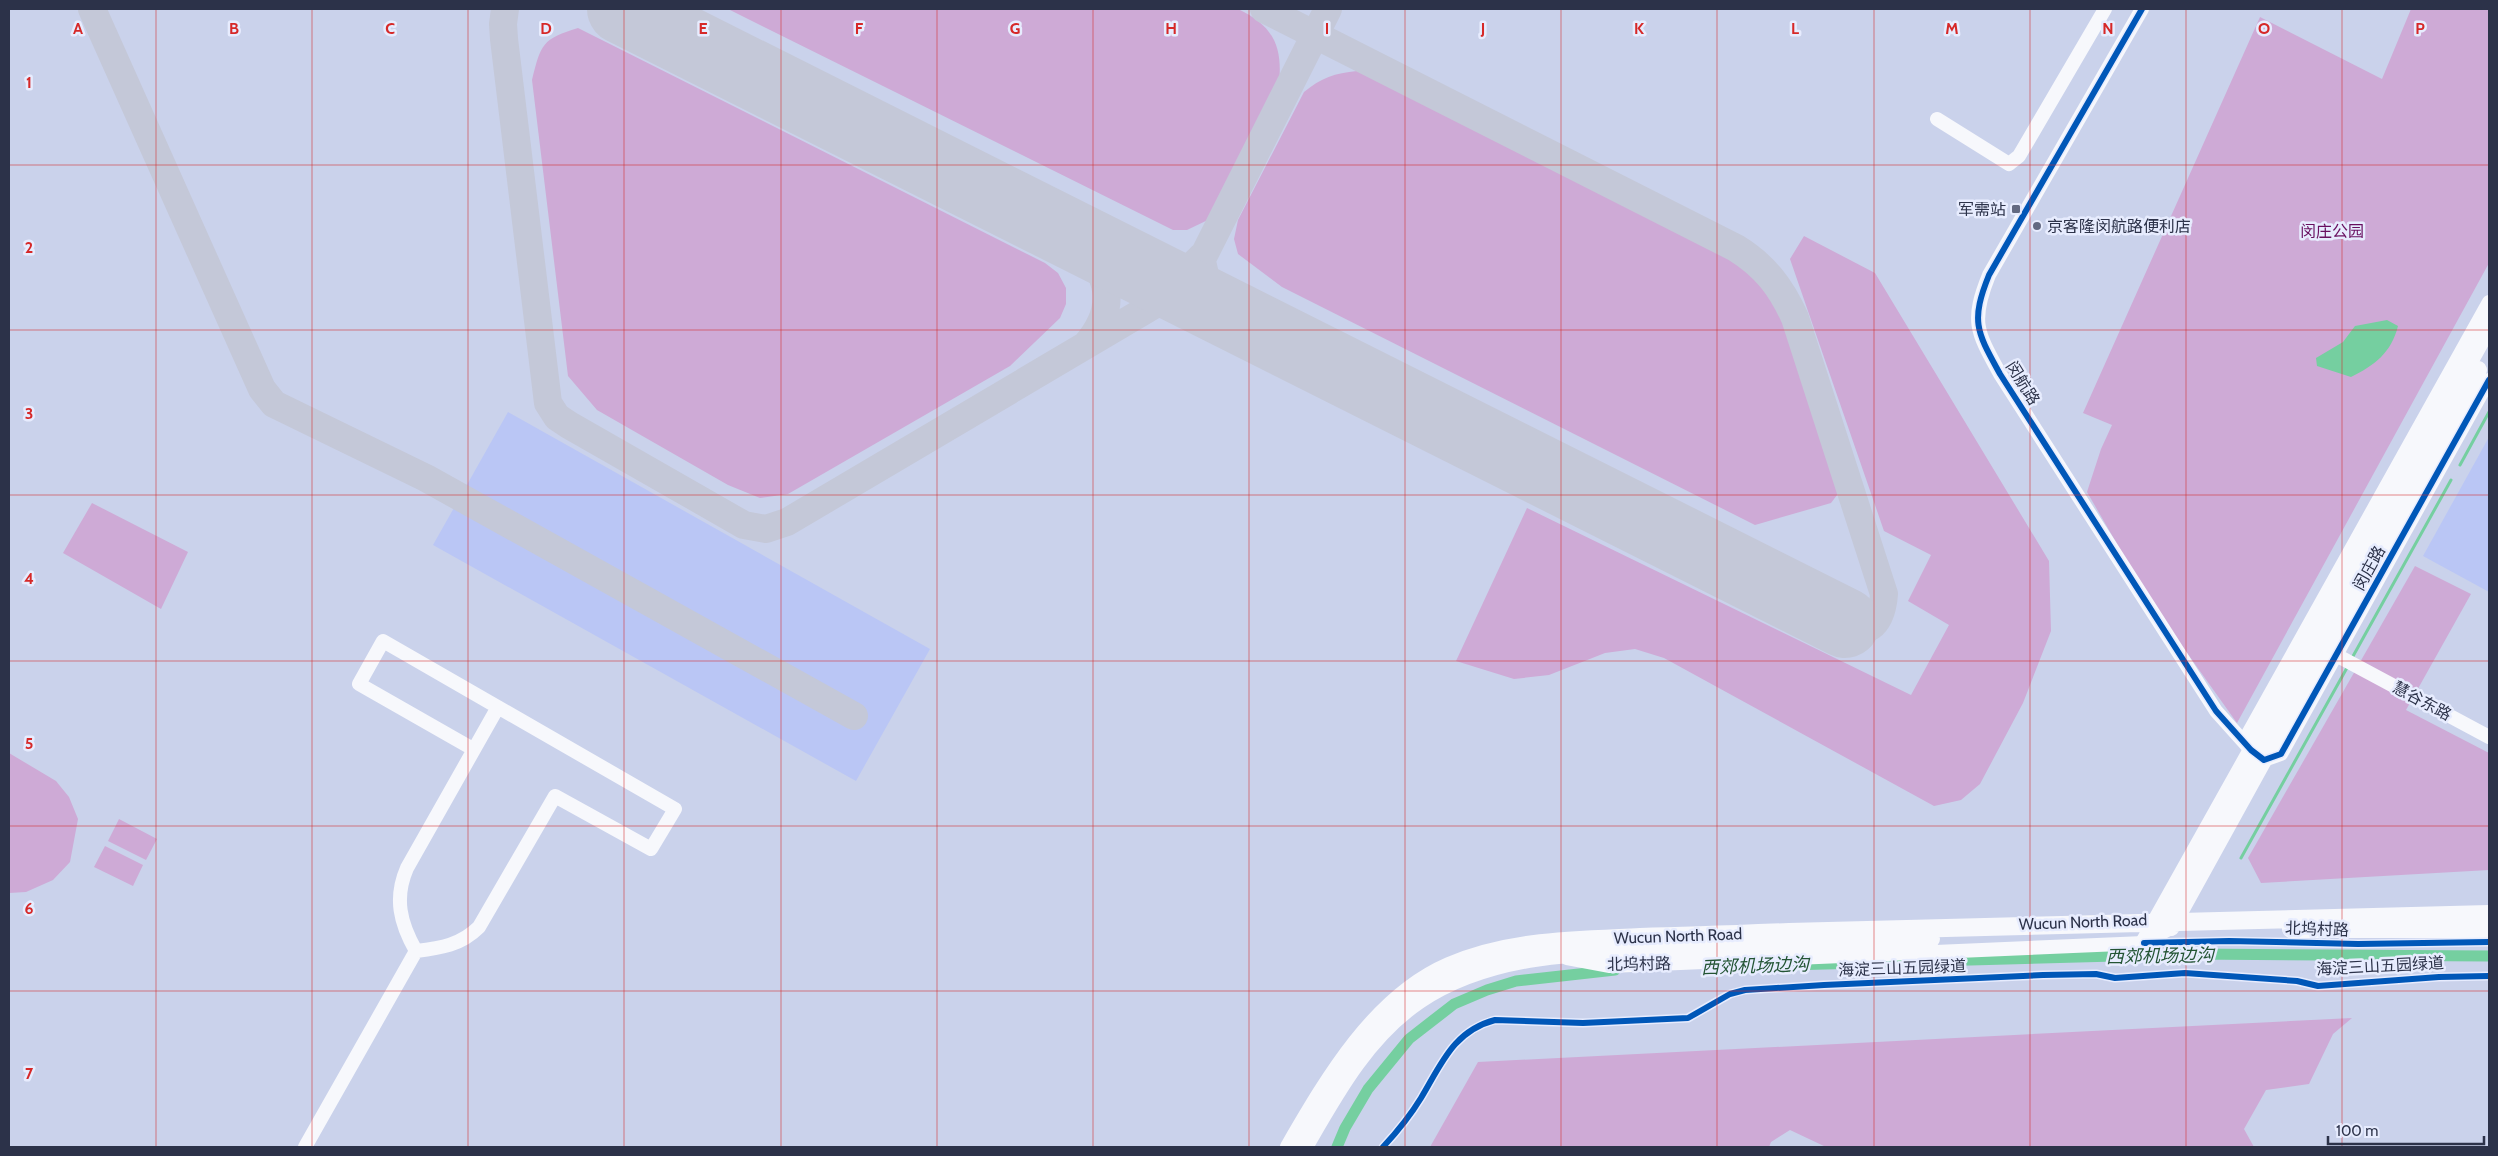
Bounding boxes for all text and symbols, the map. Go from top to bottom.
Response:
text: A [73,19,83,38]
text: B [229,19,239,38]
text: C [385,19,395,38]
text: D [540,19,552,38]
text: E [698,19,708,38]
text: F [855,19,864,38]
text: G [1010,19,1020,38]
text: H [1165,19,1177,38]
text: I [1325,19,1329,38]
text: J [1480,19,1485,38]
text: K [1634,19,1644,38]
text: L [1791,19,1799,38]
text: M [1945,19,1959,38]
text: N [2102,19,2114,38]
text: O [2258,19,2270,38]
text: P [2415,19,2425,38]
text: 1 [26,73,32,92]
place label: 军需站 [1958,200,2006,219]
marker: 军需站 [2010,203,2022,215]
place label: 京客隆闵航路便利店 [2047,217,2191,236]
marker: 京客隆闵航路便利店 [2031,220,2043,232]
park label: 闵庄公园 [2300,222,2364,241]
text: 2 [25,238,33,257]
street label: 闵航路 [2002,358,2044,408]
text: 3 [25,404,33,423]
street label: 闵庄路 [2349,542,2389,594]
text: 4 [24,569,34,588]
street label: 慧谷东路 [2389,678,2455,724]
text: 5 [25,734,33,753]
text: 6 [25,899,34,918]
street label: Wucun North Road [2018,910,2148,934]
street label: 北坞村路 [2285,918,2349,940]
street label: Wucun North Road [1613,924,1743,948]
water label: 西郊机场边沟 [2106,944,2216,968]
water label: 西郊机场边沟 [1701,953,1811,979]
street label: 海淀三山五园绿道 [2316,953,2444,979]
street label: 北坞村路 [1607,954,1671,974]
street label: 海淀三山五园绿道 [1838,956,1966,980]
text: 7 [25,1064,34,1083]
scale bar [2328,1114,2484,1146]
text: 100 m [2336,1122,2378,1140]

